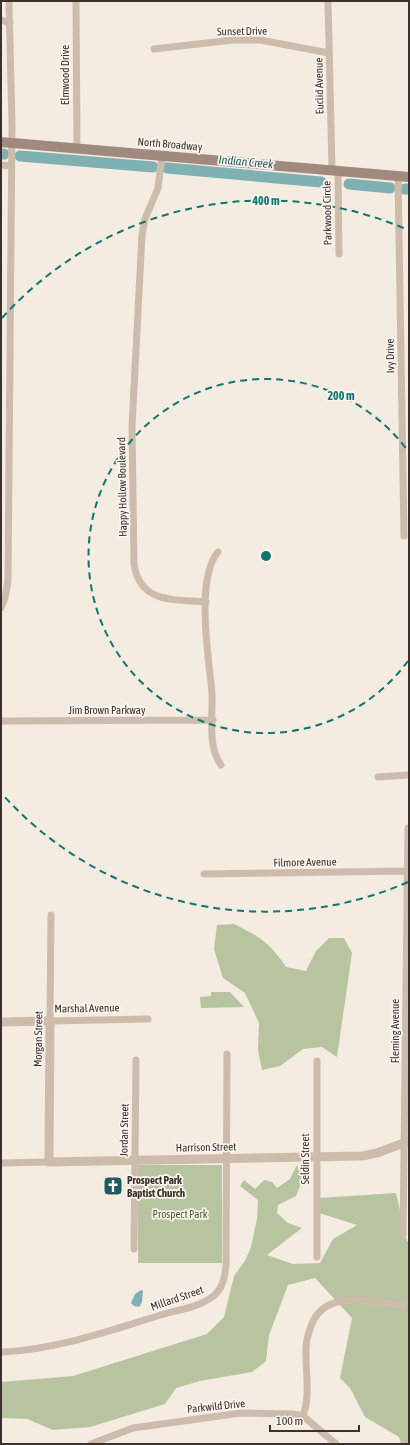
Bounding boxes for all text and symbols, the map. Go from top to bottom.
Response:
street label: Sunset Drive [217,25,267,37]
street label: Elmwood Drive [59,45,71,105]
street label: Euclid Avenue [313,58,325,114]
street label: North Broadway [137,135,203,153]
water label: Indian Creek [218,153,275,171]
street label: Parkwood Circle [320,181,334,245]
text: 400 m [251,194,280,208]
street label: Ivy Drive [384,339,396,373]
text: 200 m [327,389,355,403]
street label: Happy Hollow Boulevard [115,437,129,537]
centre of rings [259,549,273,563]
street label: Jim Brown Parkway [69,704,146,716]
street label: Filmore Avenue [273,855,337,869]
street label: Fleming Avenue [389,999,401,1063]
street label: Marshal Avenue [54,1001,120,1015]
street label: Morgan Street [32,1011,44,1067]
street label: Jordan Street [118,1103,130,1157]
street label: Seldin Street [299,1133,311,1185]
street label: Harrison Street [176,1140,236,1154]
place label: Prospect Park Baptist Church [127,1174,185,1199]
church icon: Prospect Park Baptist Church [102,1175,124,1197]
park label: Prospect Park [153,1208,208,1220]
street label: Millard Street [149,1283,205,1313]
street label: Parkwild Drive [186,1397,246,1415]
scale bar [270,1407,359,1433]
text: 100 m [276,1414,303,1428]

